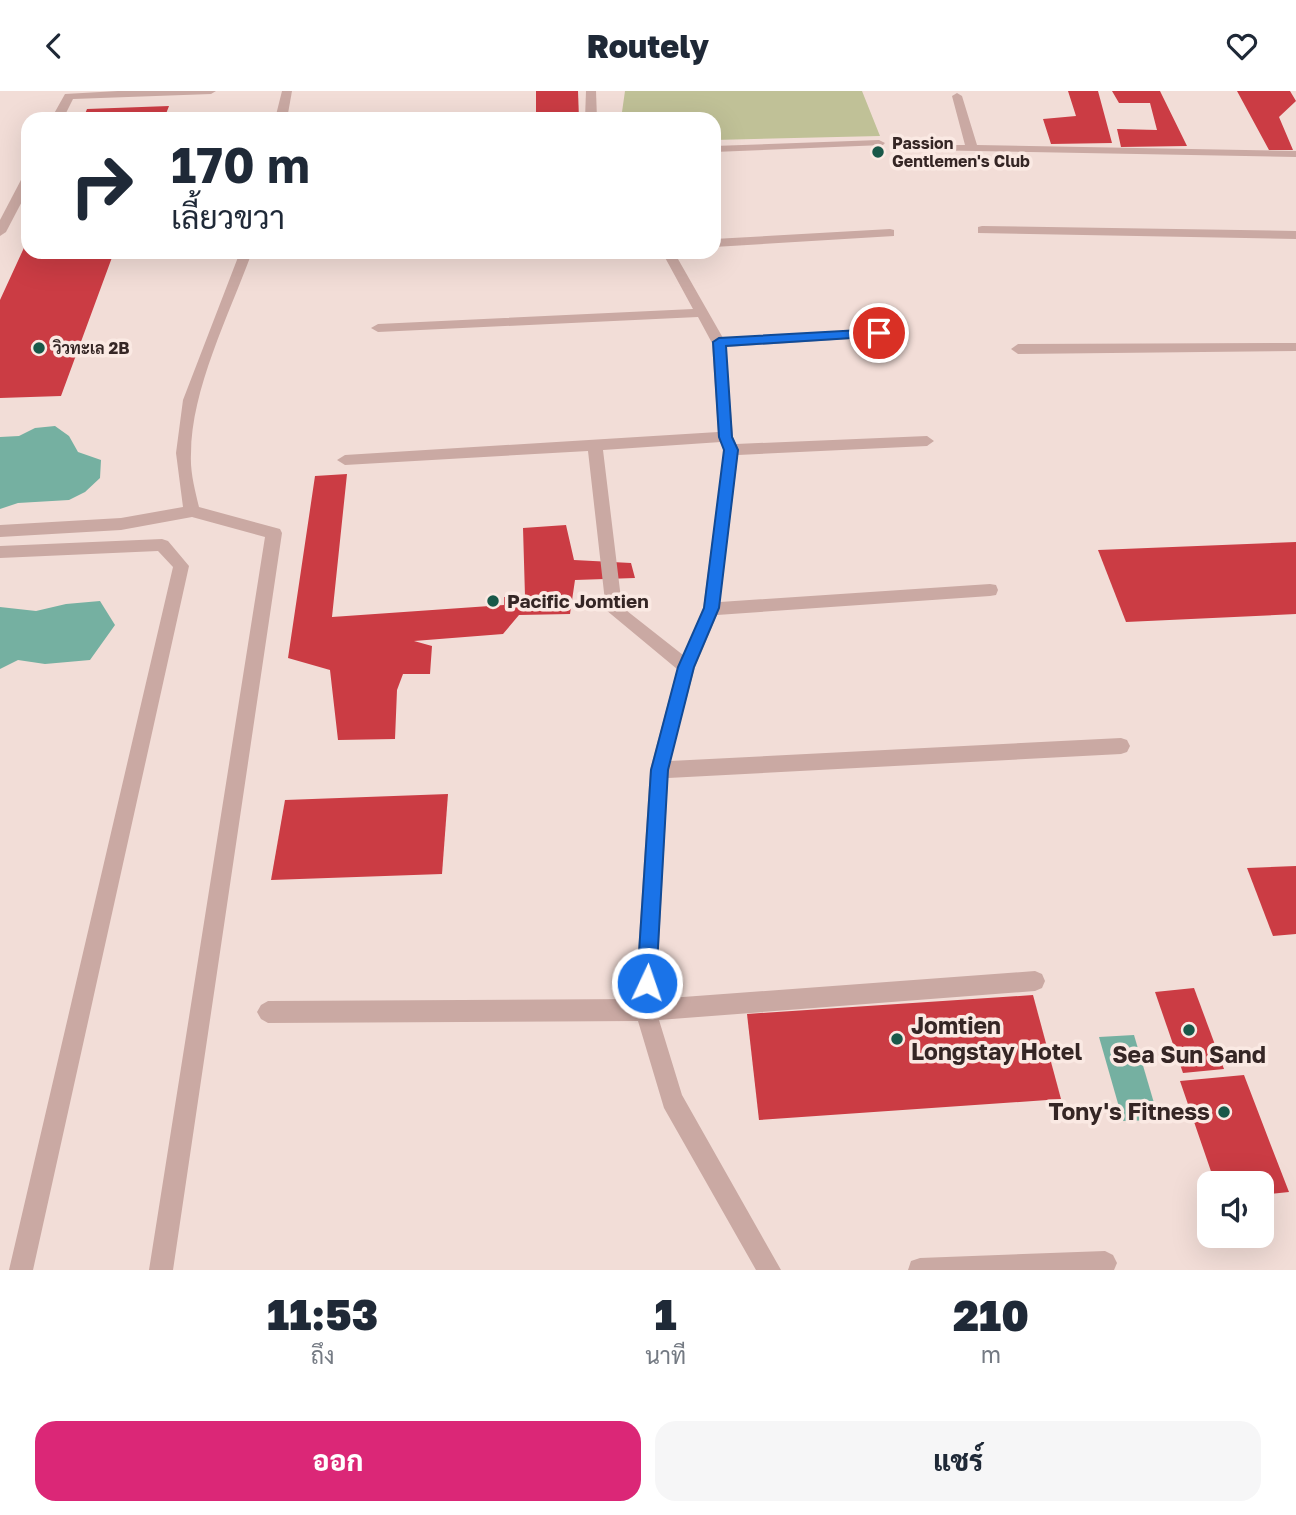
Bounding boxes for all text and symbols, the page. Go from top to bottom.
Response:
icon: back [35,27,73,65]
text: Routely [587,27,709,65]
icon: heart [1223,27,1261,65]
place label: Passion Gentlemen's Club [892,133,1030,171]
text: 170 m [171,135,310,194]
icon: right [56,140,147,231]
marker: Passion Gentlemen's Club [870,144,886,160]
text: เลี้ยวขวา [171,198,285,236]
pin [849,303,909,363]
icon: arrive [860,314,898,352]
place label: วิวทะเล 2B [52,338,130,358]
marker: วิวทะเล 2B [31,340,47,356]
place label: Pacific Jomtien [507,589,649,612]
marker: Pacific Jomtien [485,593,501,609]
position arrow [610,946,684,1020]
place label: Jomtien Longstay Hotel [911,1011,1082,1065]
marker: Sea Sun Sand [1181,1022,1197,1038]
marker: Jomtien Longstay Hotel [889,1031,905,1047]
place label: Sea Sun Sand [1112,1040,1266,1068]
place label: Tony's Fitness [1048,1097,1210,1125]
marker: Tony's Fitness [1216,1104,1232,1120]
map controls [1197,1171,1274,1248]
button: sound [1197,1171,1274,1248]
text: 11:53 [267,1289,378,1339]
text: 1 [655,1289,677,1339]
text: 210 [953,1290,1029,1340]
text: m [981,1340,1001,1368]
text: ถึง [311,1341,334,1369]
text: นาที [645,1341,686,1369]
button: ออก [35,1421,641,1501]
button: แชร์ [655,1421,1261,1501]

